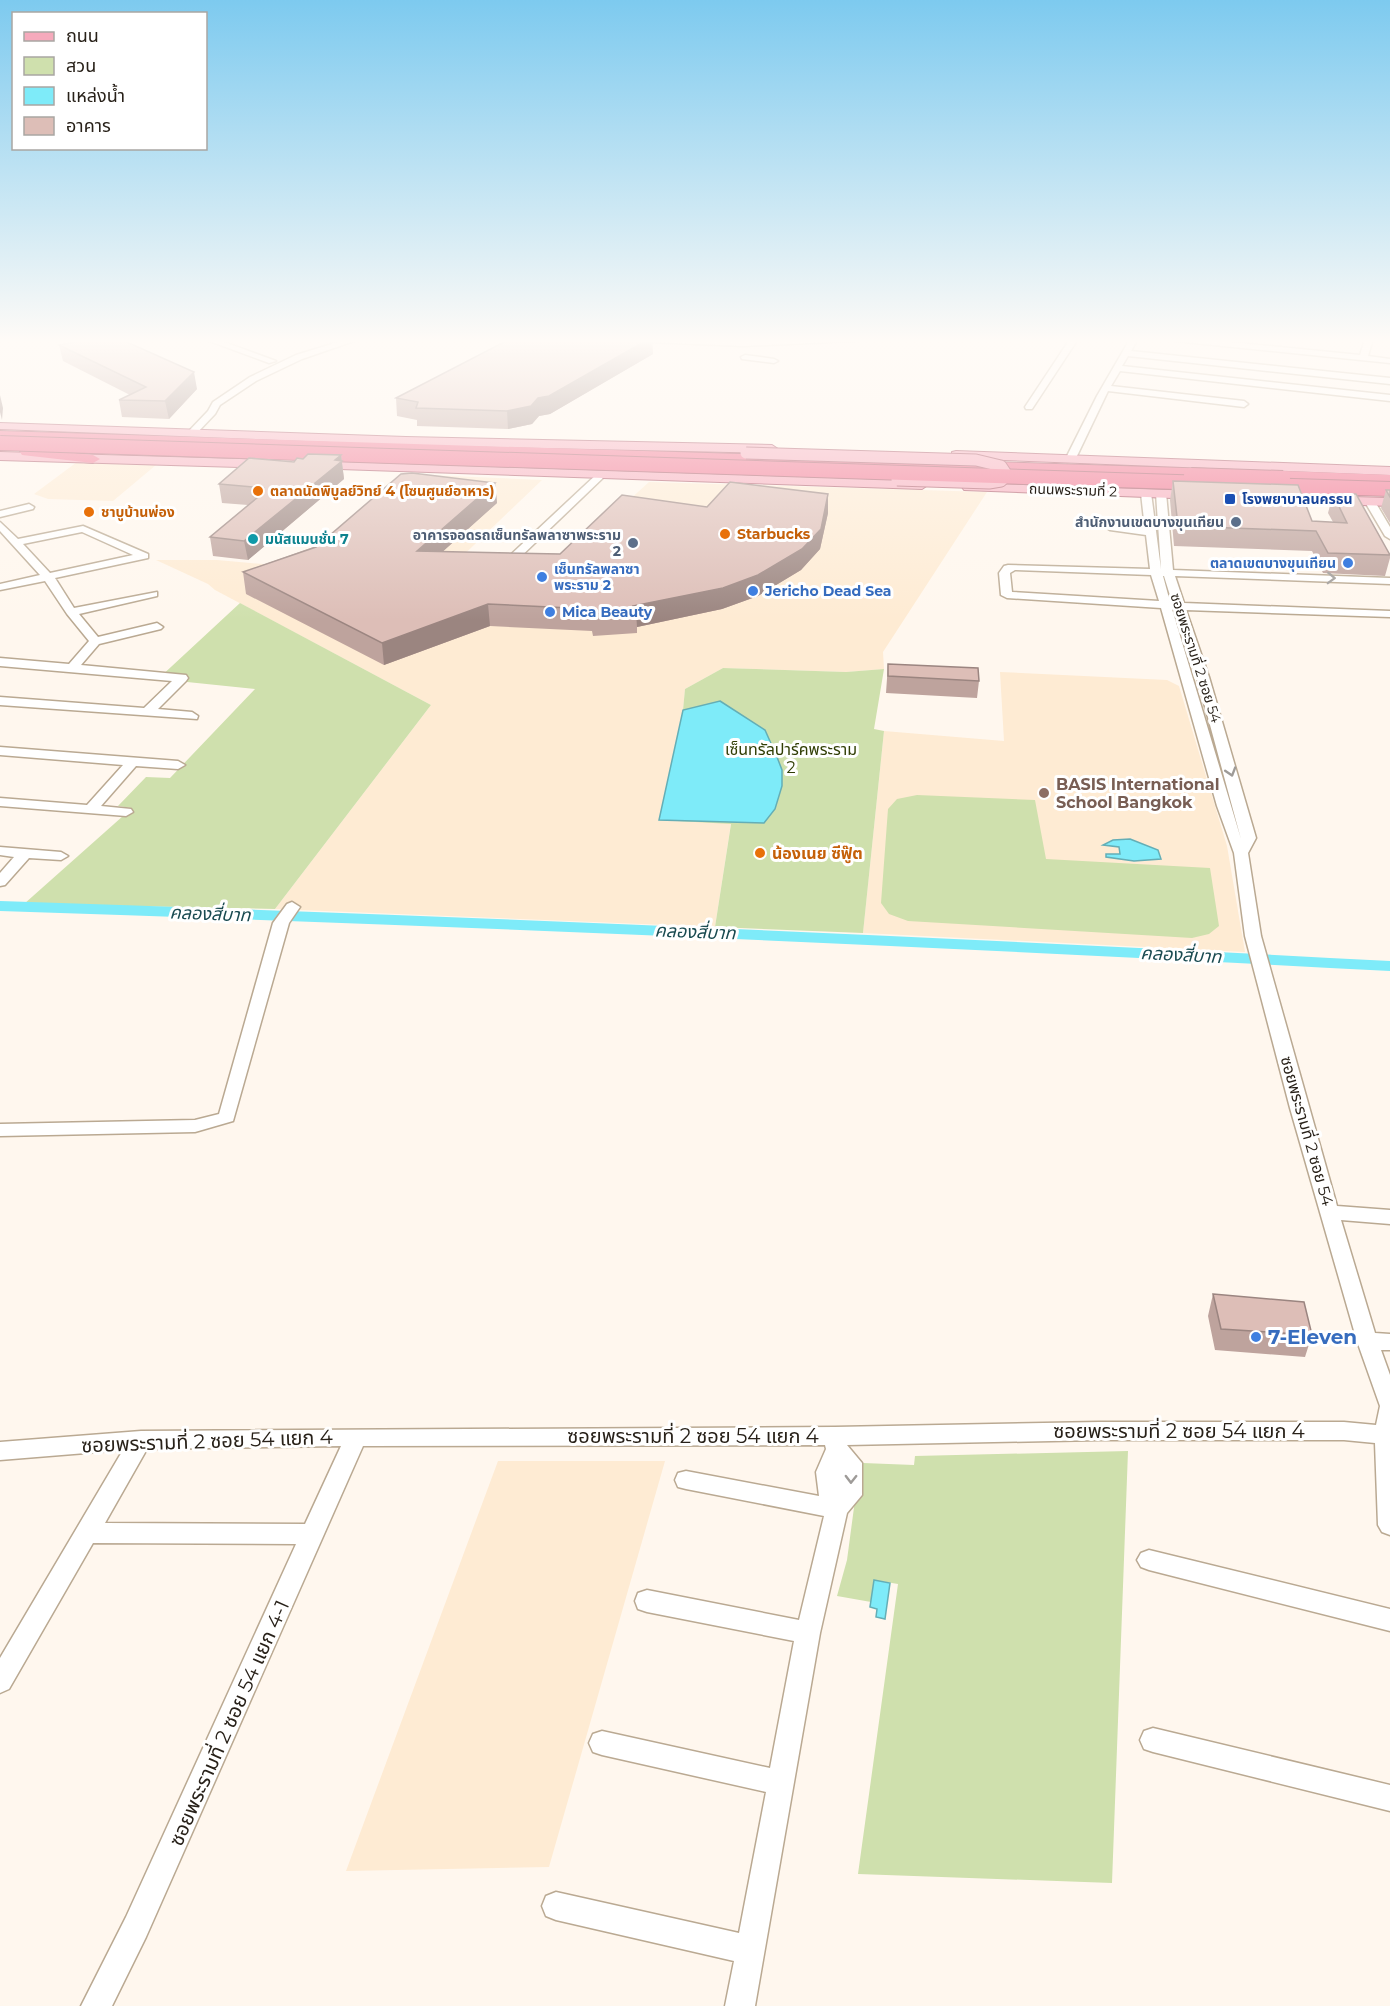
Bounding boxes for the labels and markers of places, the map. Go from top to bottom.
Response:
place label: ตลาดนัดพิบูลย์วิทย์ 4 (โซนศูนย์อาหาร) [270,482,494,501]
marker: ตลาดนัดพิบูลย์วิทย์ 4 (โซนศูนย์อาหาร) [251,484,265,498]
place label: โรงพยาบาลนครธน [1242,490,1353,508]
marker: โรงพยาบาลนครธน [1223,492,1237,506]
place label: ชาบูบ้านพ่อง [101,503,175,522]
marker: ชาบูบ้านพ่อง [82,505,96,519]
place label: สำนักงานเขตบางขุนเทียน [1075,513,1224,531]
marker: สำนักงานเขตบางขุนเทียน [1229,515,1243,529]
place label: Starbucks [737,525,811,543]
place label: อาคารจอดรถเซ็นทรัลพลาซาพระราม 2 [413,526,621,560]
marker: Starbucks [718,527,732,541]
place label: มนัสแมนชั่น 7 [265,530,349,548]
marker: มนัสแมนชั่น 7 [246,532,260,546]
marker: อาคารจอดรถเซ็นทรัลพลาซาพระราม 2 [626,536,640,550]
place label: ตลาดเขตบางขุนเทียน [1210,554,1336,572]
marker: ตลาดเขตบางขุนเทียน [1341,556,1355,570]
place label: เซ็นทรัลพลาซา พระราม 2 [554,560,640,594]
marker: เซ็นทรัลพลาซา พระราม 2 [535,570,549,584]
place label: Jericho Dead Sea [764,582,891,600]
marker: Jericho Dead Sea [746,584,760,598]
place label: Mica Beauty [562,603,653,621]
marker: Mica Beauty [543,605,557,619]
place label: BASIS International School Bangkok [1056,775,1220,812]
marker: BASIS International School Bangkok [1037,786,1051,800]
place label: น้องเนย ซีฟู๊ต [772,844,863,864]
marker: น้องเนย ซีฟู๊ต [753,846,767,860]
place label: 7-Eleven [1268,1325,1357,1349]
marker: 7-Eleven [1249,1330,1263,1344]

